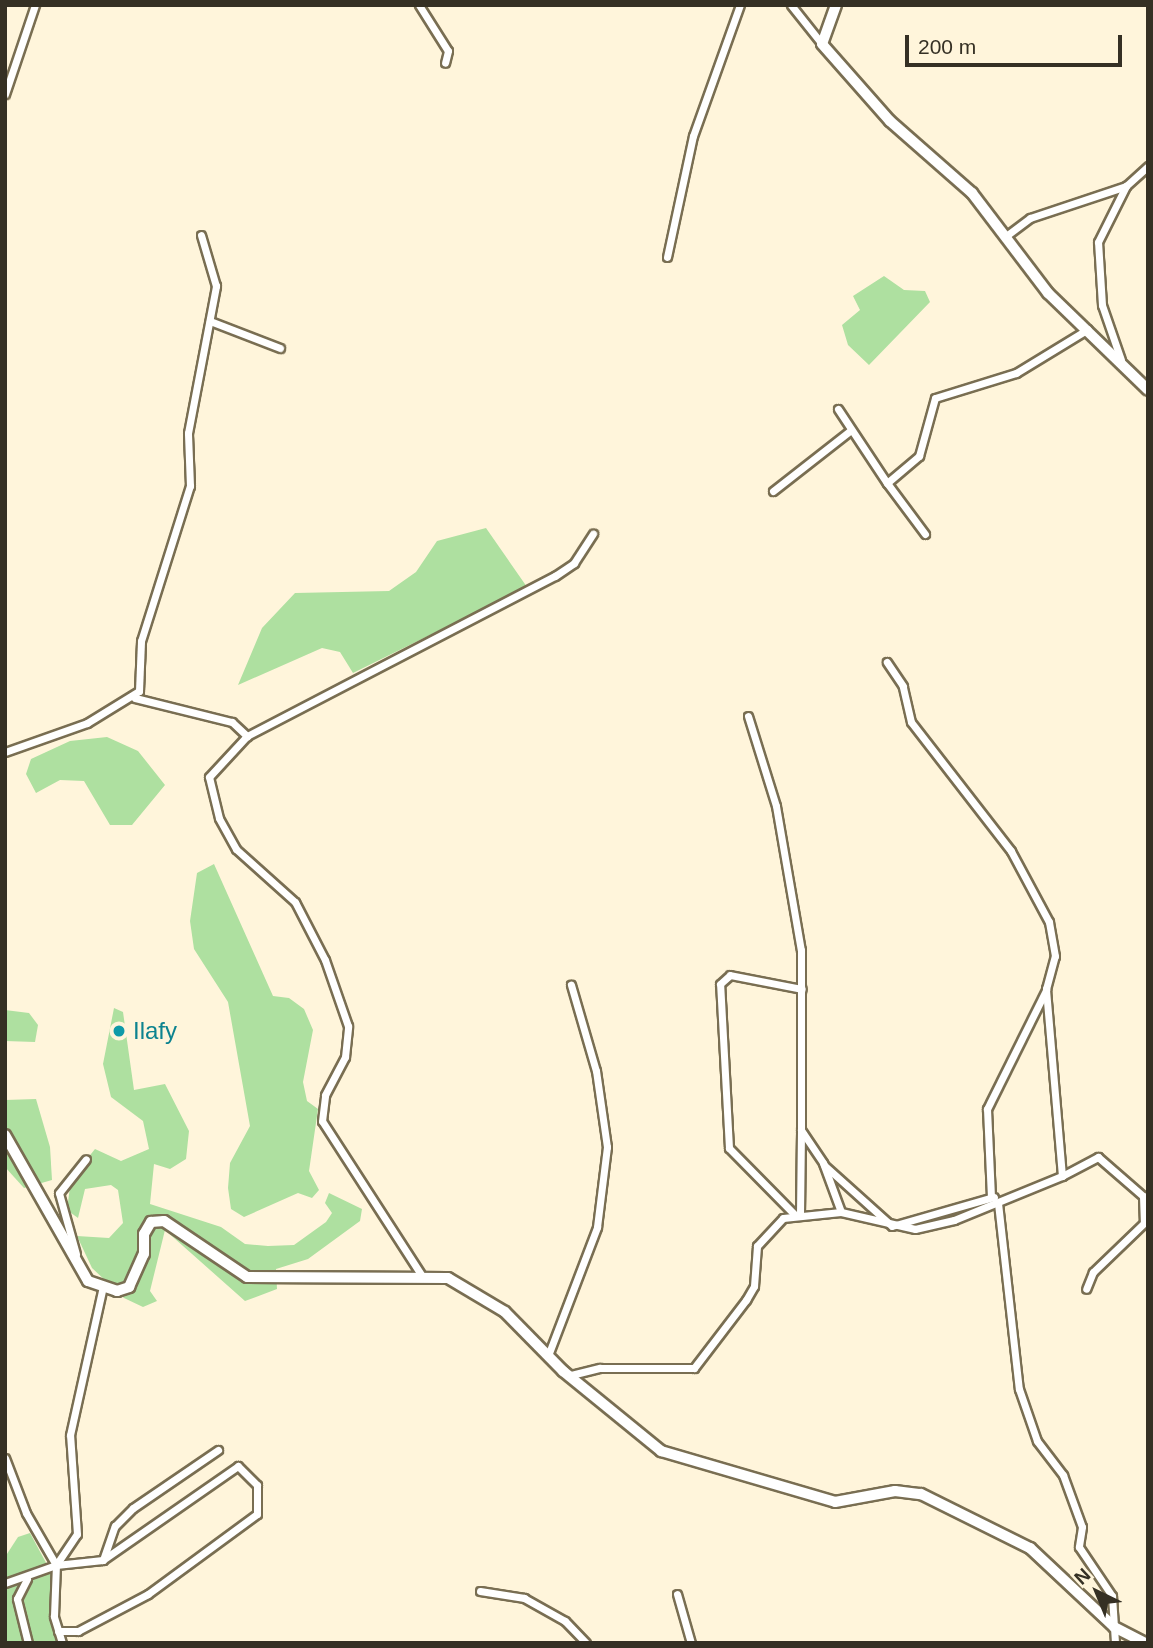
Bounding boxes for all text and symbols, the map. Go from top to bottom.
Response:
scale bar [908,21,1125,65]
text: 200 m [918,35,976,58]
place label: Ilafy [133,1017,177,1045]
marker: Ilafy [111,1023,127,1039]
north arrow [1062,1557,1132,1627]
text: N [1070,1564,1095,1589]

